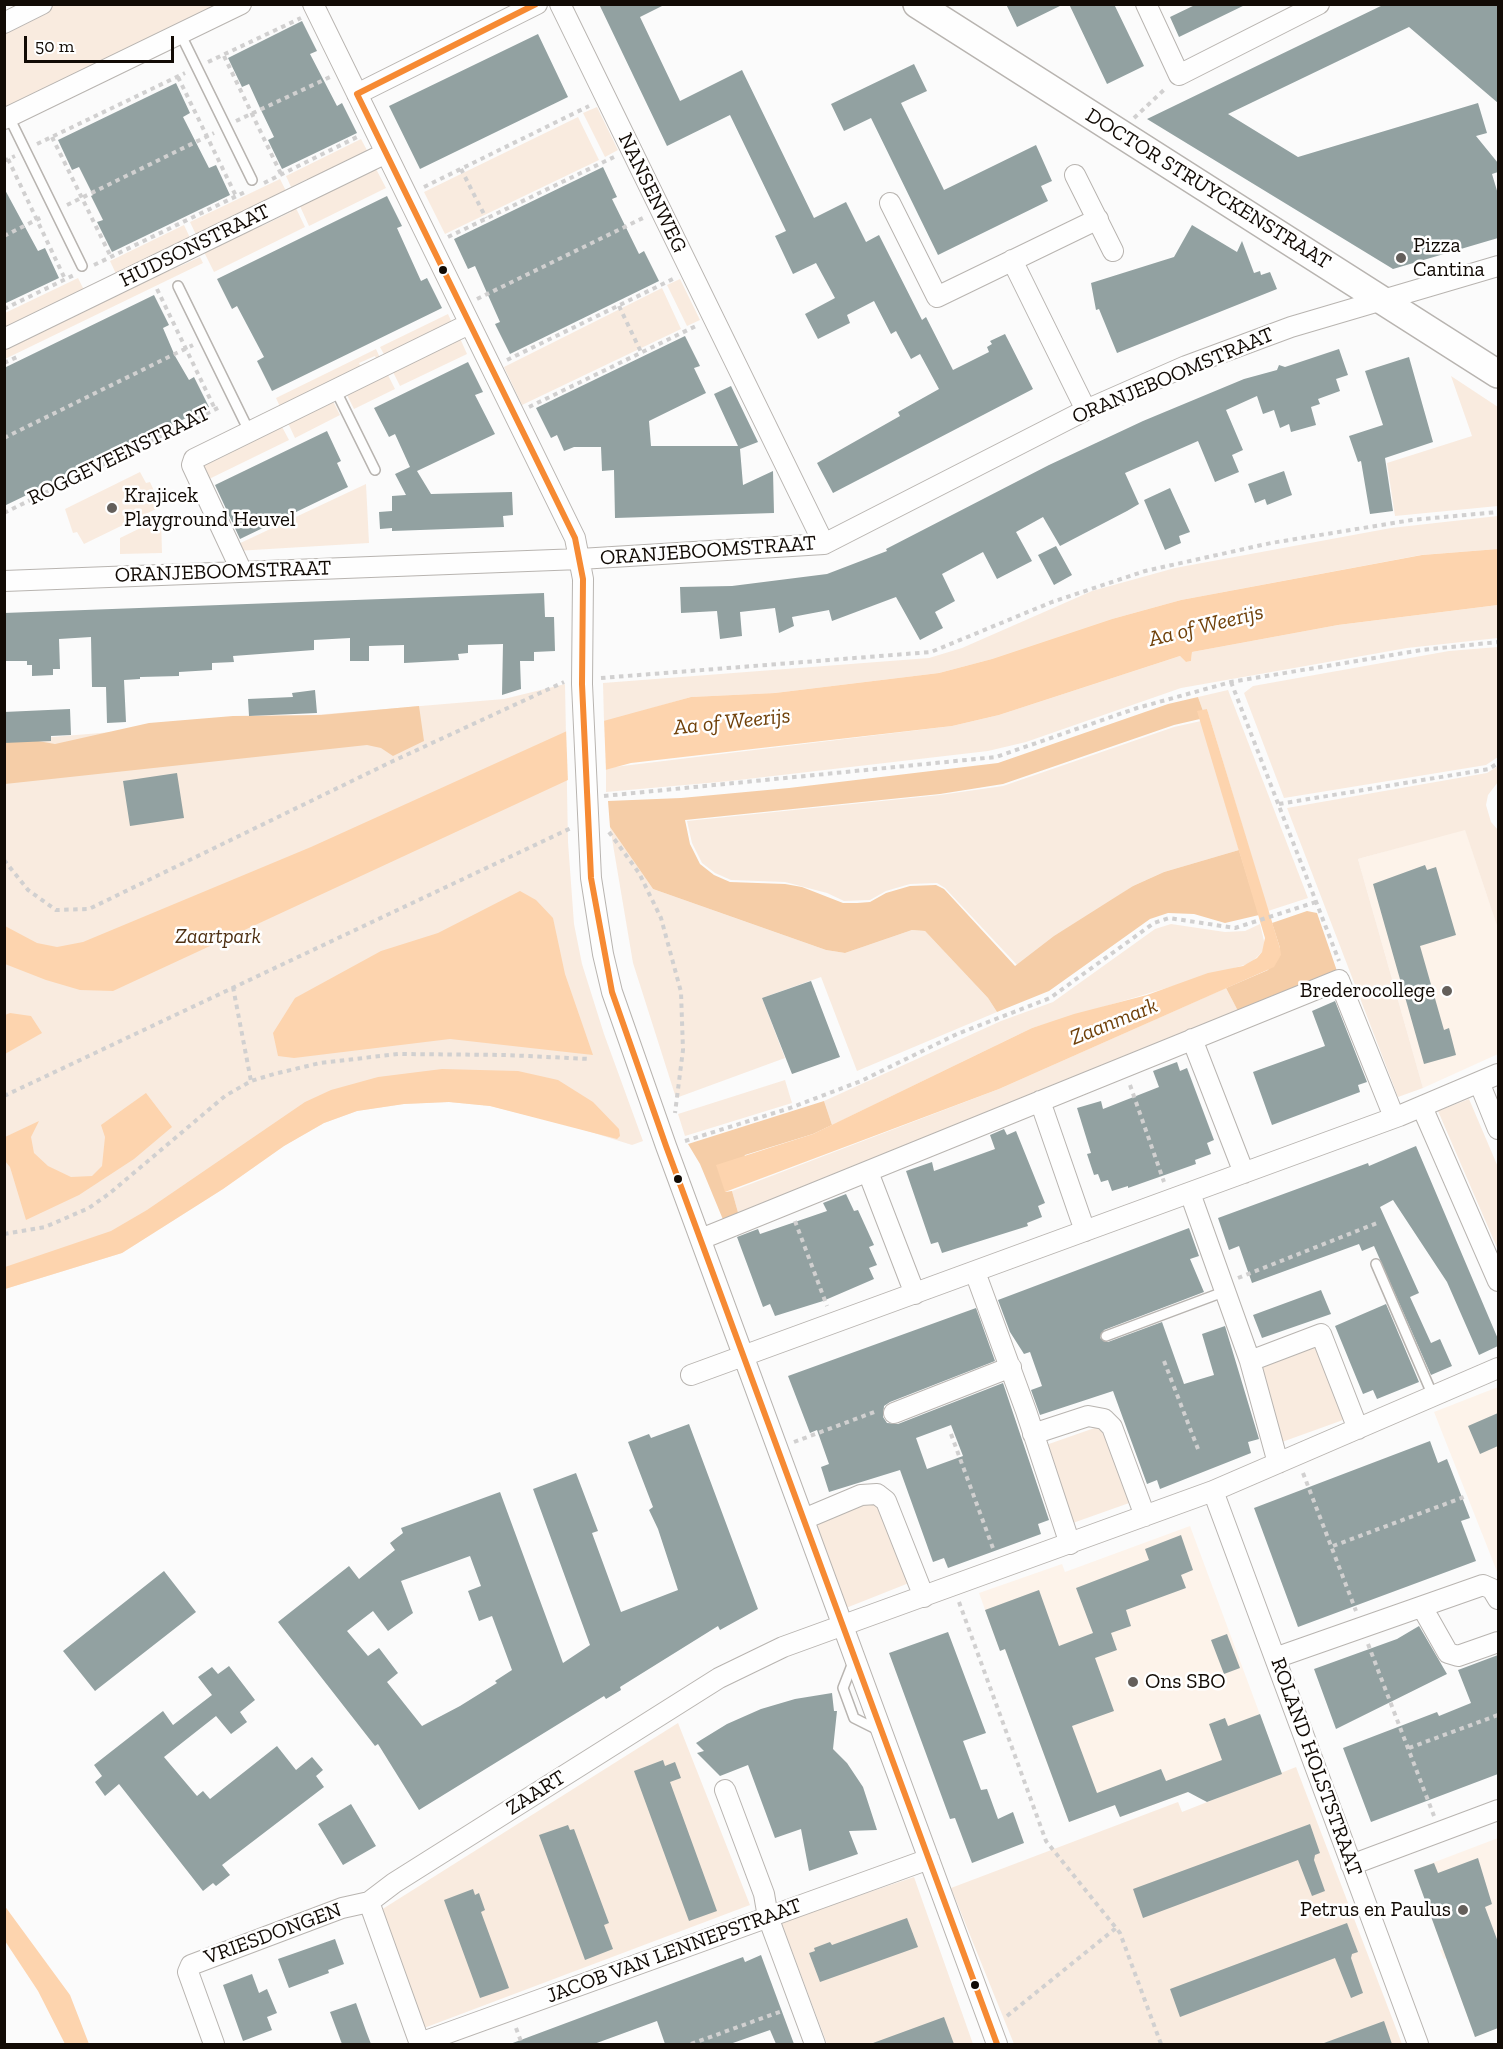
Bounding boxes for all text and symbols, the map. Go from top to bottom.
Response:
scale bar [27,24,177,62]
text: 50 m [35,35,74,57]
street label: DOCTOR STRUYCKENSTRAAT [1081,103,1335,275]
street label: NANSENWEG [612,129,692,257]
street label: HUDSONSTRAAT [116,199,274,293]
place label: Pizza Cantina [1413,233,1485,283]
marker: Pizza Cantina [1394,251,1408,265]
unlabelled marker [437,264,449,276]
street label: ORANJEBOOMSTRAAT [1068,322,1278,430]
street label: ROGGEVEENSTRAAT [24,401,214,511]
place label: Krajicek Playground Heuvel [124,483,296,533]
marker: Krajicek Playground Heuvel [105,501,119,515]
street label: ORANJEBOOMSTRAAT [599,531,817,571]
street label: ORANJEBOOMSTRAAT [114,556,332,588]
water label: Aa of Weerijs [1146,599,1266,653]
water label: Aa of Weerijs [672,703,792,741]
park label: Zaartpark [175,924,261,950]
place label: Brederocollege [1300,978,1435,1004]
marker: Brederocollege [1440,984,1454,998]
water label: Zaanmark [1066,993,1162,1051]
unlabelled marker [672,1173,684,1185]
street label: ROLAND HOLSTSTRAAT [1265,1654,1367,1880]
place label: Ons SBO [1145,1669,1225,1695]
marker: Ons SBO [1126,1675,1140,1689]
street label: ZAART [502,1765,570,1821]
street label: JACOB VAN LENNEPSTRAAT [543,1893,805,2009]
street label: VRIESDONGEN [201,1897,345,1971]
place label: Petrus en Paulus [1300,1897,1451,1923]
marker: Petrus en Paulus [1456,1903,1470,1917]
unlabelled marker [969,1979,981,1991]

